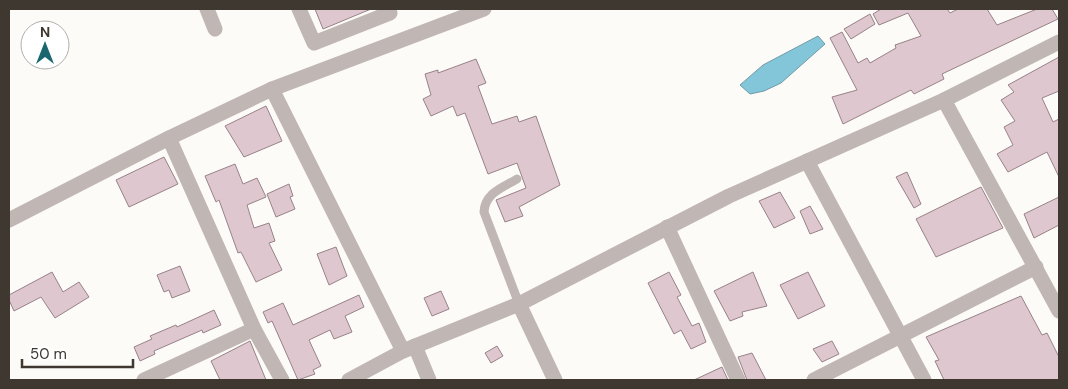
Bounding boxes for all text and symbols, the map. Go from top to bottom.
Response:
north arrow [20,20,70,70]
text: N [40,23,50,41]
scale bar [22,336,134,368]
text: 50 m [30,344,67,364]

